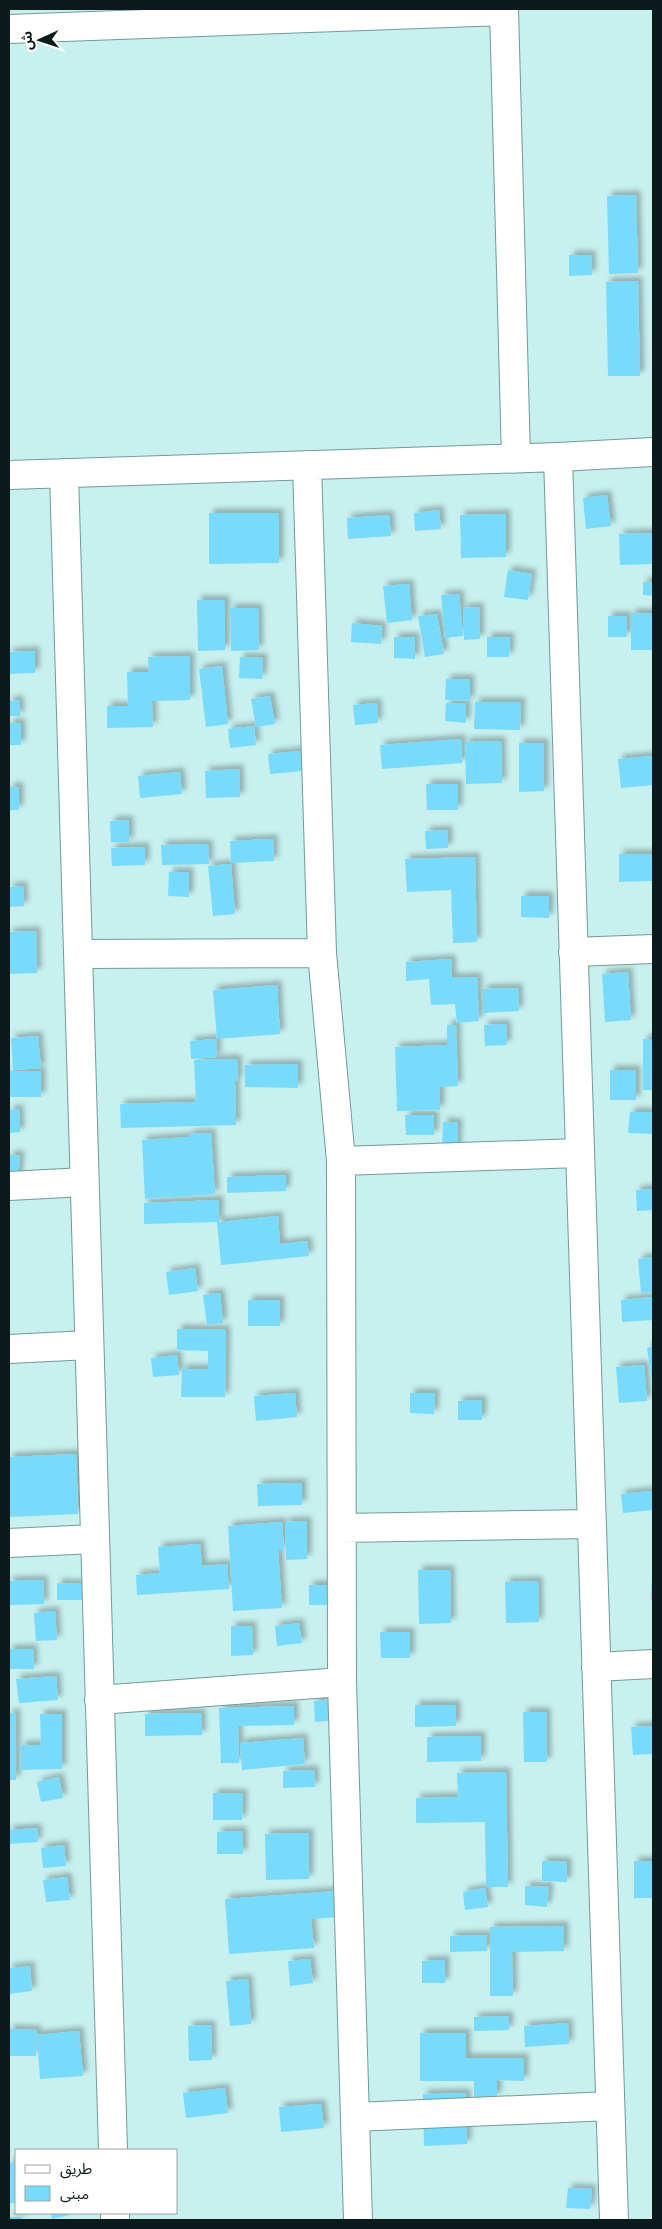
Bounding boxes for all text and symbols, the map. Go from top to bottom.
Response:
north arrow [15,15,65,65]
text: ش [19,31,36,51]
legend [15,2149,178,2214]
text: طريق [60,2160,92,2179]
text: مبنى [60,2185,89,2203]

